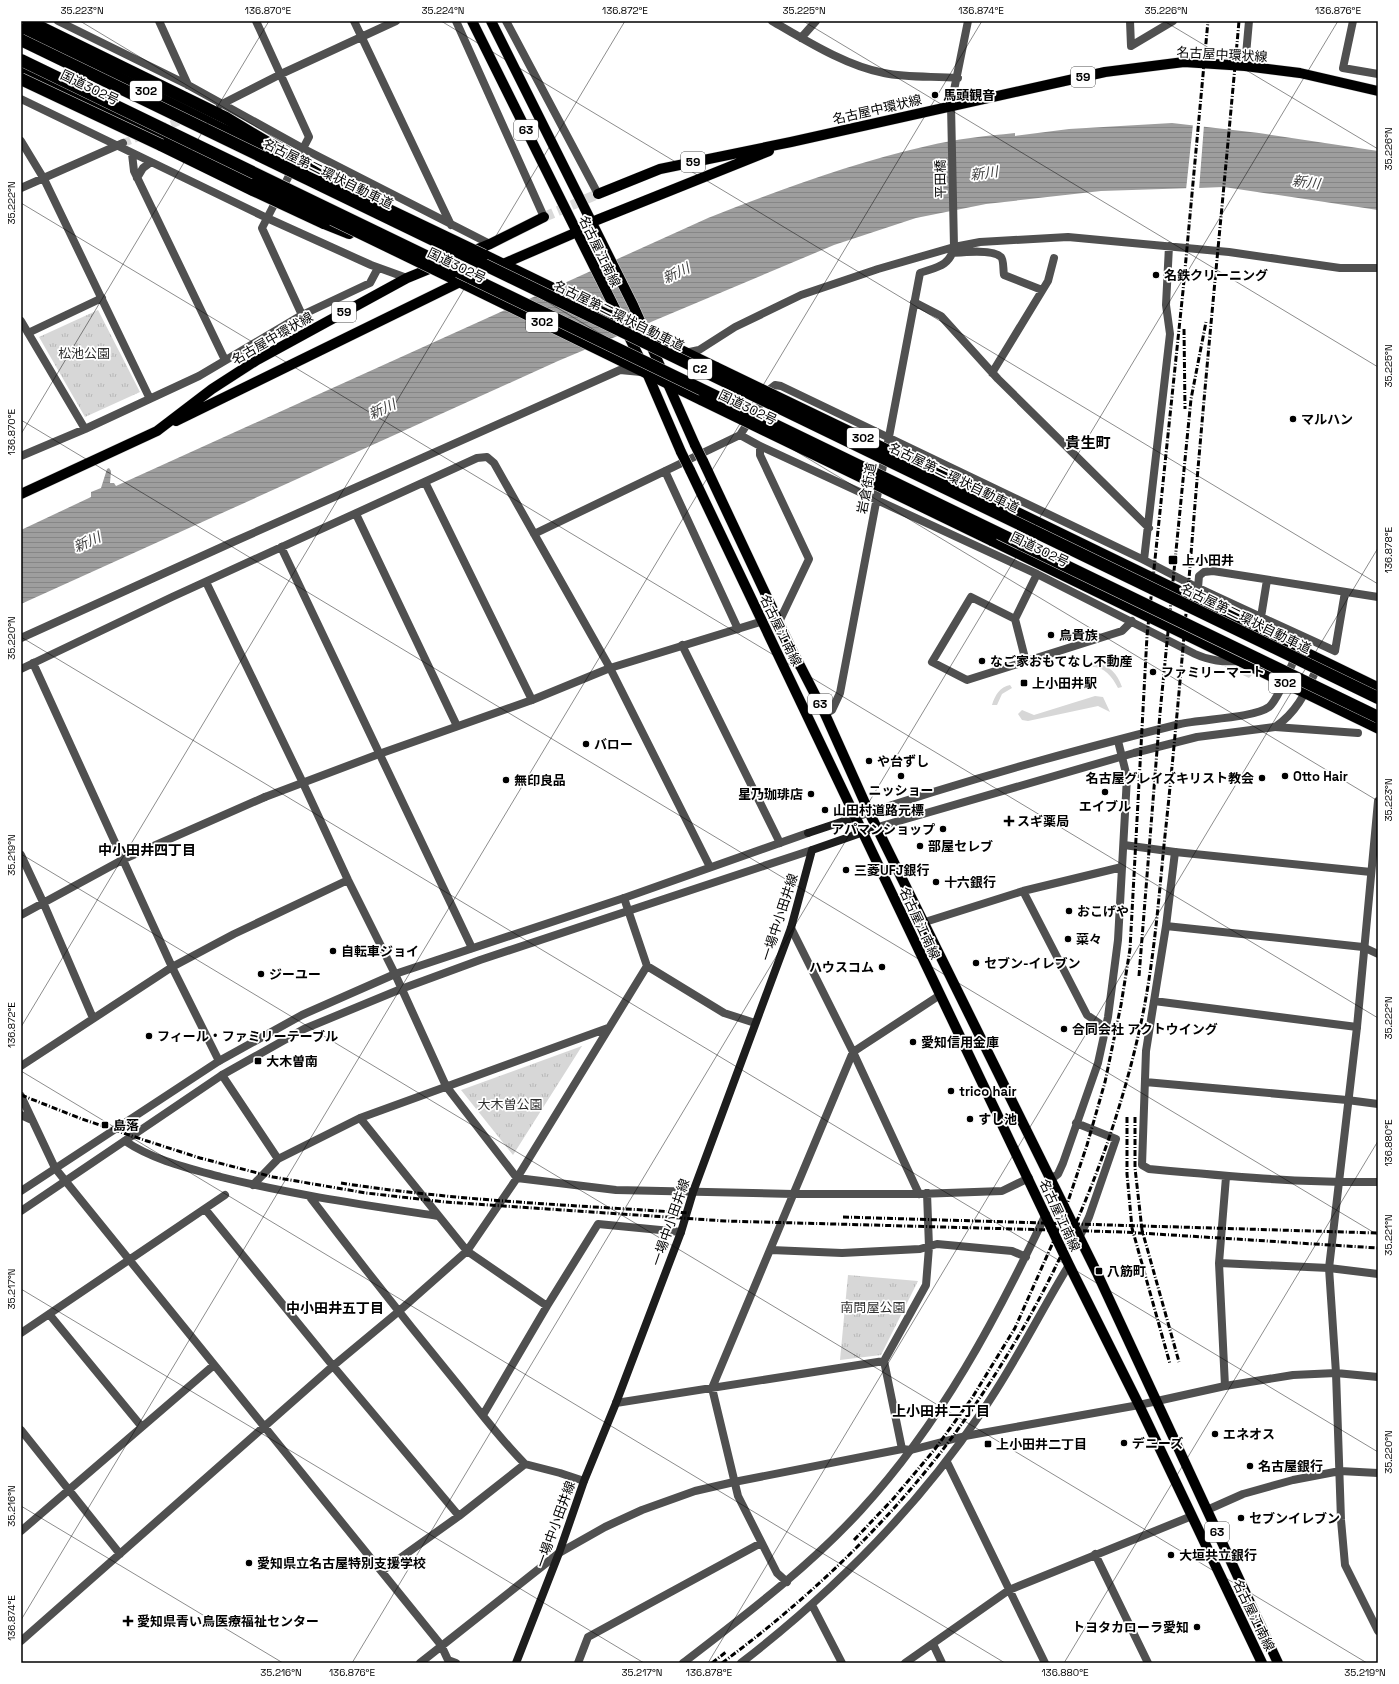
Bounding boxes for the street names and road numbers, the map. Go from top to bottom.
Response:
street label: 名古屋中環状線 [1176,44,1268,65]
street label: 国道302号 [58,66,122,109]
road number: 59 [1071,67,1095,87]
road number: 302 [130,81,162,101]
street label: 名古屋中環状線 [831,91,923,128]
road number: 63 [514,120,538,140]
street label: 名古屋第二環状自動車道 [260,134,396,212]
road number: 59 [681,152,705,172]
street label: 平田橋 [932,159,949,199]
street label: 名古屋江南線 [575,212,624,290]
street label: 国道302号 [425,244,489,287]
street label: 名古屋第二環状自動車道 [551,276,687,354]
road number: 59 [332,302,356,322]
street label: 名古屋中環状線 [229,308,316,369]
road number: 302 [526,312,558,332]
road number: C2 [688,359,712,379]
street label: 国道302号 [716,386,780,429]
road number: 302 [847,428,879,448]
street label: 名古屋第二環状自動車道 [886,438,1022,516]
street label: 岩倉街道 [853,461,880,515]
street label: 国道302号 [1008,528,1072,571]
street label: 名古屋第二環状自動車道 [1178,579,1314,657]
street label: 名古屋江南線 [756,591,805,669]
road number: 302 [1269,673,1301,693]
road number: 63 [808,694,832,714]
street label: 一場中小田井線 [757,871,802,963]
street label: 名古屋江南線 [895,884,944,962]
street label: 一場中小田井線 [648,1176,693,1268]
street label: 名古屋江南線 [1035,1176,1084,1254]
street label: 一場中小田井線 [532,1479,579,1570]
road number: 63 [1205,1522,1229,1542]
street label: 名古屋江南線 [1229,1576,1278,1654]

